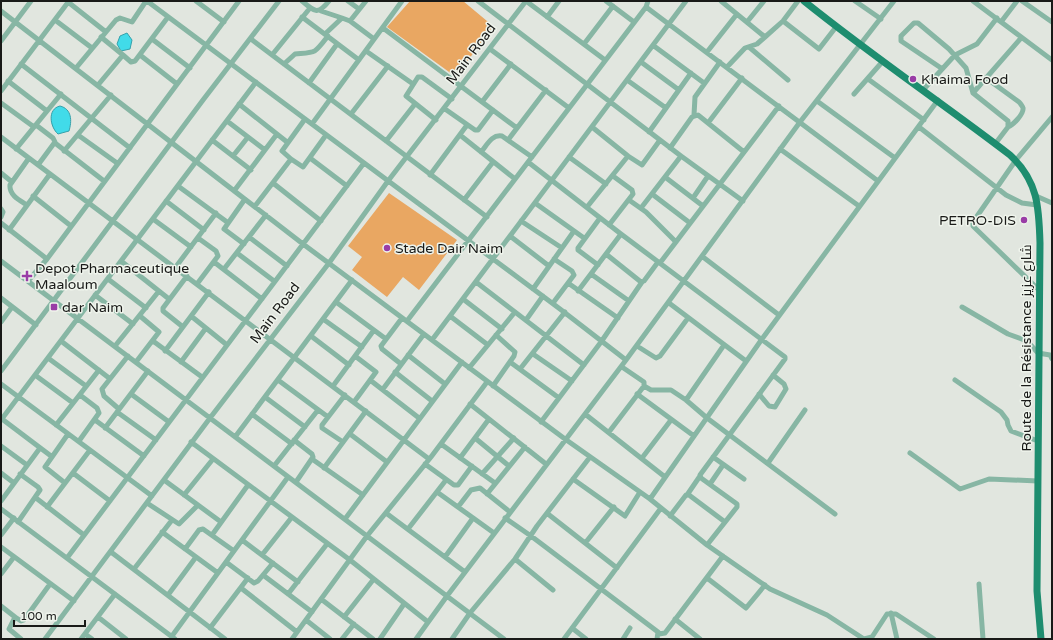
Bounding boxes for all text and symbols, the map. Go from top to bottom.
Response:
street label: Main Road [442,20,500,88]
place label: Khaima Food [921,71,1008,88]
marker: Khaima Food [908,74,918,84]
place label: PETRO-DIS [939,212,1016,229]
marker: PETRO-DIS [1019,215,1029,225]
place label: Stade Dair Naim [395,240,503,257]
marker: Stade Dair Naim [382,243,392,253]
street label: Route de la Résistance شارع عزيز [1018,245,1035,452]
place label: Depot Pharmaceutique Maaloum [35,260,189,293]
marker: Depot Pharmaceutique Maaloum [22,271,32,281]
street label: Main Road [246,279,304,347]
place label: dar Naim [62,299,123,316]
marker: dar Naim [49,302,59,312]
scale bar [14,602,85,628]
text: 100 m [20,609,57,623]

